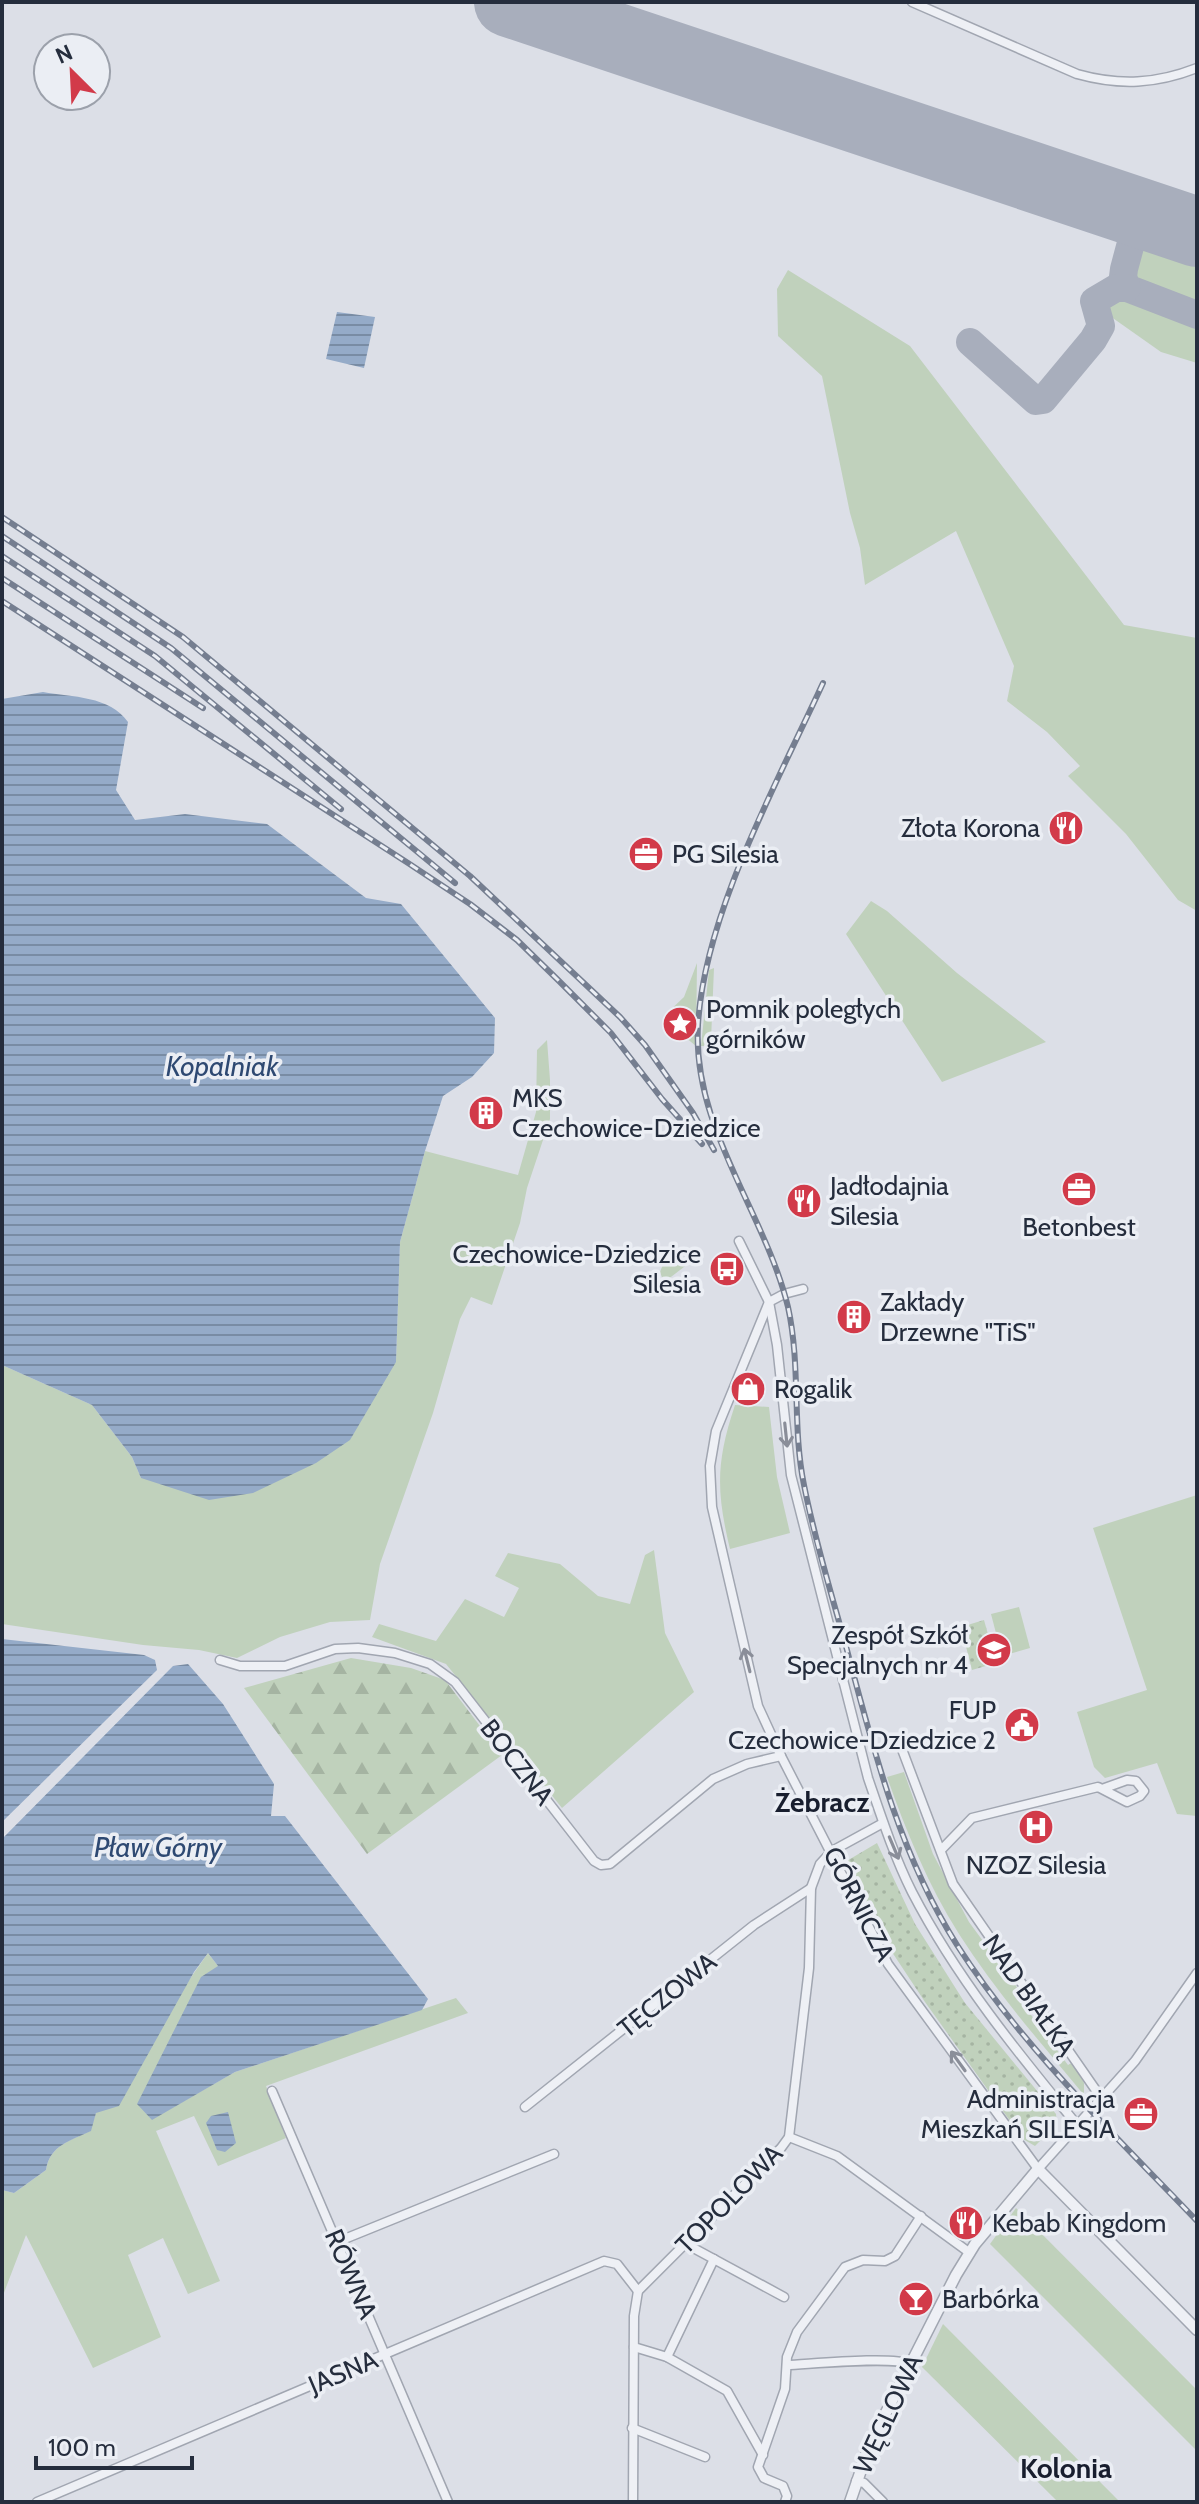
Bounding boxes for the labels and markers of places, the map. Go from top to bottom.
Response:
restaurant icon: Złota Korona [1047,809,1085,847]
place label: Złota Korona [901,812,1041,844]
office icon: PG Silesia [627,835,665,873]
place label: PG Silesia [672,838,779,870]
place label: Pomnik poległych górników [706,993,901,1055]
place icon: Pomnik poległych górników [661,1005,699,1043]
place label: MKS Czechowice-Dziedzice [512,1082,761,1144]
building icon: MKS Czechowice-Dziedzice [467,1094,505,1132]
place label: Jadłodajnia Silesia [829,1170,949,1232]
office icon: Betonbest [1060,1170,1098,1208]
restaurant icon: Jadłodajnia Silesia [785,1182,823,1220]
place label: Betonbest [1022,1211,1136,1243]
place label: Czechowice-Dziedzice Silesia [452,1238,702,1300]
bus stop icon: Czechowice-Dziedzice Silesia [708,1250,746,1288]
place label: Zakłady Drzewne "TiS" [880,1286,1036,1348]
building icon: Zakłady Drzewne "TiS" [835,1298,873,1336]
shop icon: Rogalik [729,1370,767,1408]
place label: Rogalik [774,1373,853,1405]
place label: Zespół Szkół Specjalnych nr 4 [787,1619,968,1681]
school or university icon: Zespół Szkół Specjalnych nr 4 [975,1631,1013,1669]
place label: FUP Czechowice-Dziedzice 2 [728,1694,996,1756]
public building icon: FUP Czechowice-Dziedzice 2 [1003,1706,1041,1744]
hospital icon: NZOZ Silesia [1017,1808,1055,1846]
place label: NZOZ Silesia [966,1849,1107,1881]
place label: Administracja Mieszkań SILESIA [921,2083,1116,2145]
office icon: Administracja Mieszkań SILESIA [1122,2095,1160,2133]
restaurant icon: Kebab Kingdom [947,2204,985,2242]
place label: Kebab Kingdom [992,2207,1166,2239]
bar icon: Barbórka [897,2280,935,2318]
place label: Barbórka [942,2283,1040,2315]

